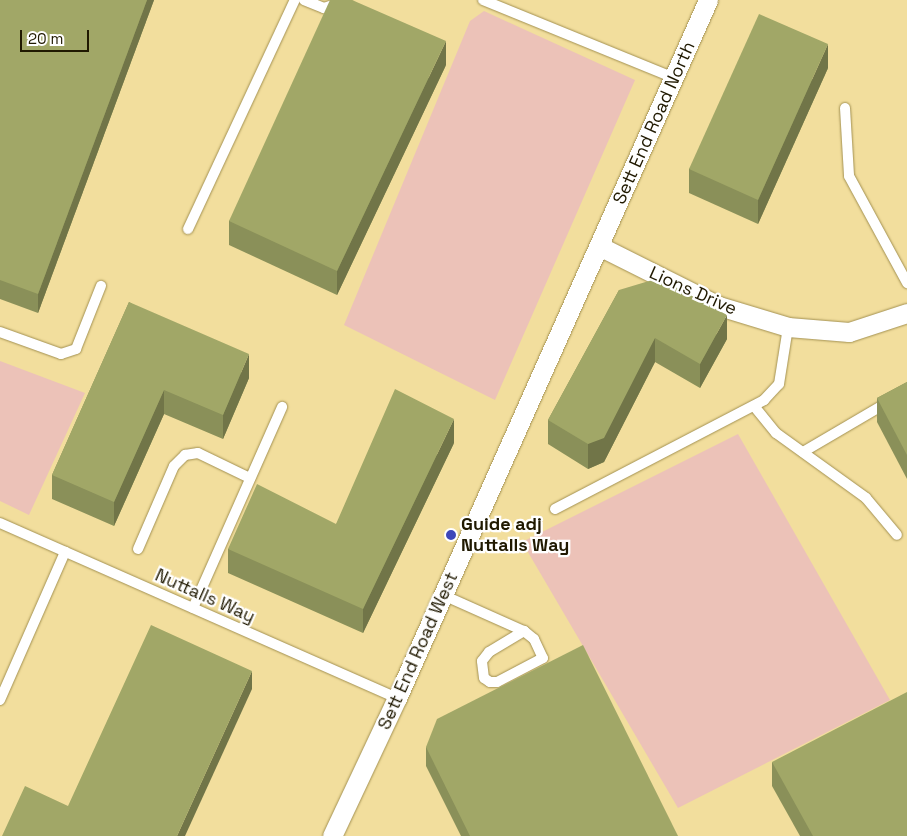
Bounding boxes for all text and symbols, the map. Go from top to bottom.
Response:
scale bar [22,20,91,52]
text: 20 m [28,29,63,48]
street label: Sett End Road North [608,38,700,208]
street label: Lions Drive [646,262,740,320]
place label: Guide adj Nuttalls Way [461,514,570,556]
marker: Guide adj Nuttalls Way [445,529,457,541]
street label: Nuttalls Way [152,564,258,628]
street label: Sett End Road West [373,569,463,733]

